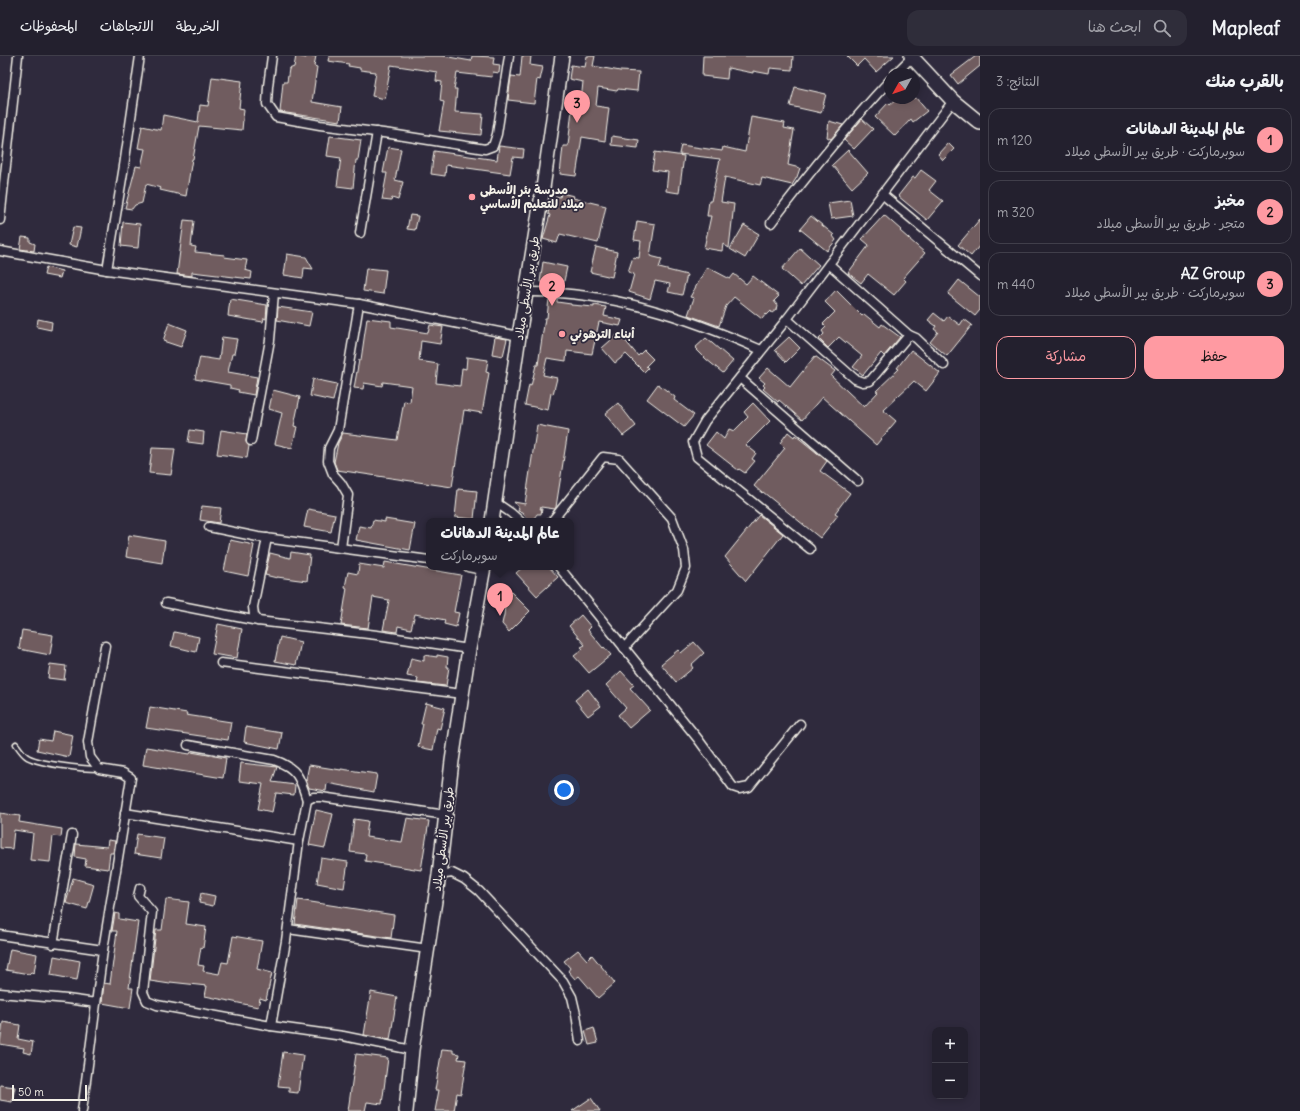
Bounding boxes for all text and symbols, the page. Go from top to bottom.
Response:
search box [907,10,1187,46]
text: Mapleaf [1211,16,1280,40]
text: المحفوظات [20,17,78,35]
text: الاتجاهات [100,17,154,35]
text: الخريطة [176,17,219,35]
text: ابحث هنا [1088,17,1141,36]
icon: search [1151,17,1173,39]
north arrow [884,68,920,104]
text: بالقرب منك [1205,70,1284,92]
text: النتائج: 3 [996,73,1039,90]
pin: 3 [564,90,590,123]
text: عالم المدينة الدهانات [1126,119,1245,138]
text: 120 m [997,132,1032,149]
text: 1 [1267,132,1273,149]
text: سوبرماركت · طريق بير الأسطى ميلاد [1065,143,1245,160]
place label: مدرسة بئر الأسطى ميلاد للتعليم الأساسي [480,181,584,215]
text: مخبز [1215,191,1245,210]
marker: مدرسة بئر الأسطى ميلاد للتعليم الأساسي [467,192,477,202]
text: 320 m [997,204,1035,221]
text: 2 [1266,204,1274,221]
text: متجر · طريق بير الأسطى ميلاد [1096,215,1245,232]
street label: طريق بير الأسطى ميلاد [511,235,543,341]
text: AZ Group [1181,264,1245,283]
pin: 2 [539,273,565,306]
text: 440 m [997,276,1035,293]
text: 3 [1266,276,1274,293]
text: سوبرماركت · طريق بير الأسطى ميلاد [1065,284,1245,301]
place label: أبناء الترهوني [570,326,635,345]
marker: أبناء الترهوني [557,329,567,339]
button: مشاركة [996,336,1136,379]
button: حفظ [1144,336,1284,379]
popup [426,518,574,570]
text: عالم المدينة الدهانات [440,523,560,542]
text: سوبرماركت [440,547,498,564]
pin: 1 [487,583,513,616]
your location [554,780,574,800]
street label: طريق بير الأسطى ميلاد [429,786,457,892]
map controls [932,1027,968,1099]
button: + [932,1027,968,1063]
button: − [932,1063,968,1099]
scale bar [12,1083,87,1102]
text: 50 m [18,1085,44,1099]

